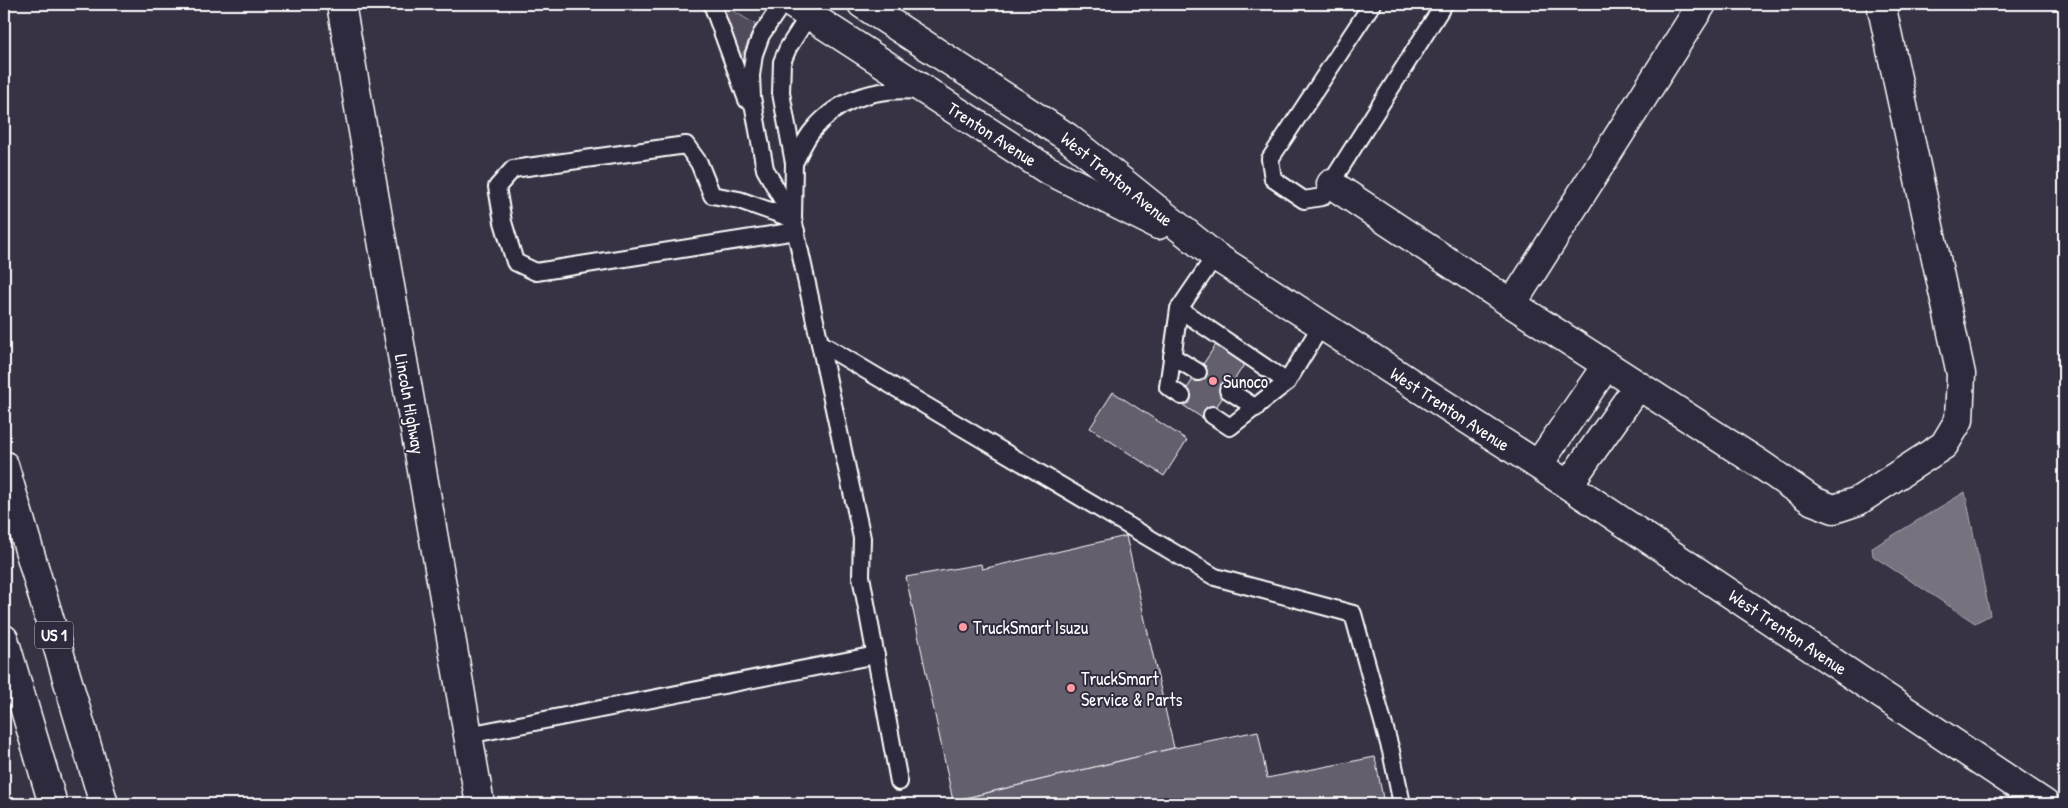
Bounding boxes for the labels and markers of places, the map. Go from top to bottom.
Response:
place label: Sunoco [1223,369,1268,394]
marker: Sunoco [1207,375,1219,387]
place label: TruckSmart Isuzu [973,615,1088,640]
marker: TruckSmart Isuzu [957,621,969,633]
place label: TruckSmart Service & Parts [1081,666,1182,712]
marker: TruckSmart Service & Parts [1065,682,1077,694]

